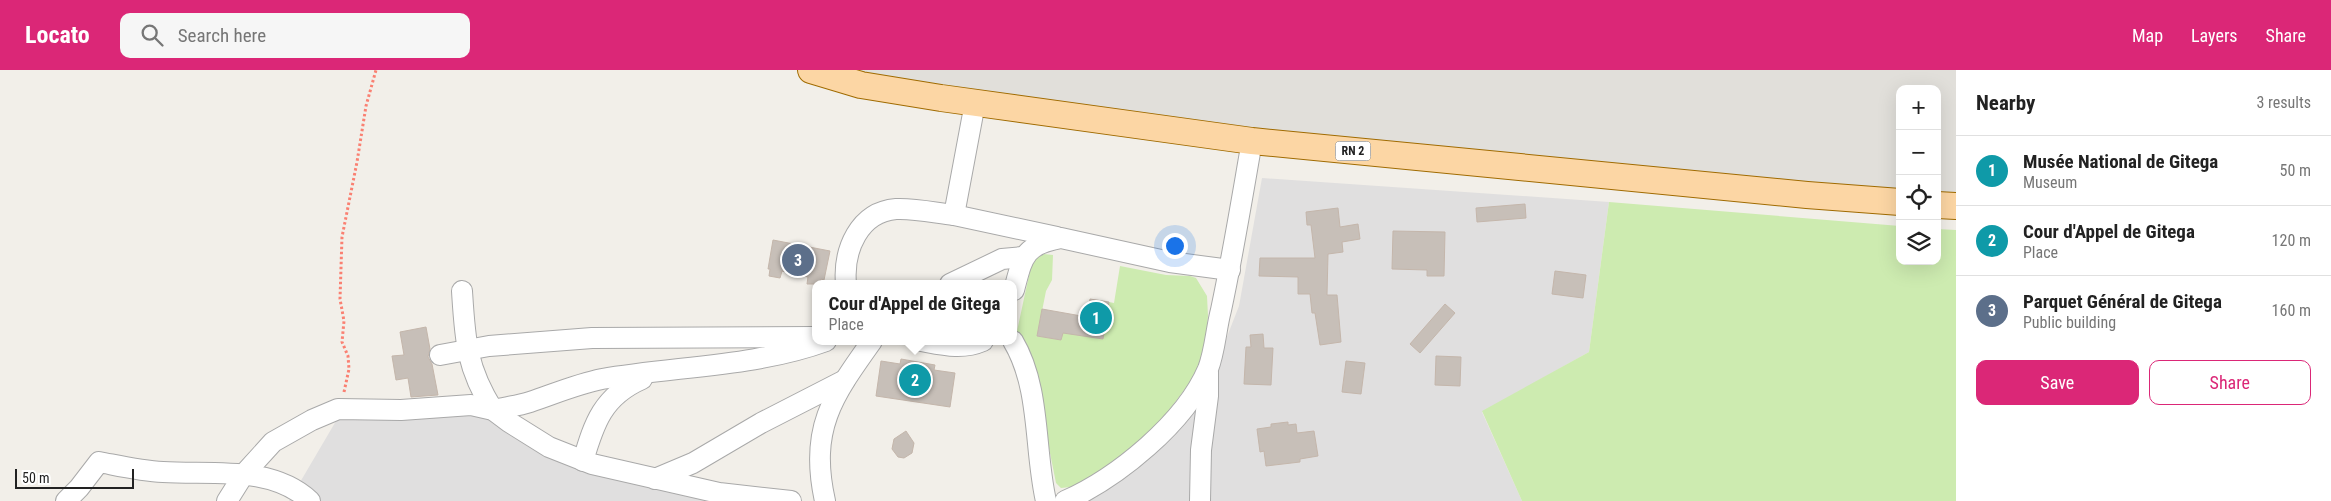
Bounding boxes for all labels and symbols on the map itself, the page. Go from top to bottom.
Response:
road number: RN 2 [1336,142,1370,160]
your location [1162,233,1188,259]
pin: 3 [782,241,814,279]
pin: 1 [1080,299,1112,337]
pin: 2 [899,361,931,399]
scale bar [15,466,134,489]

